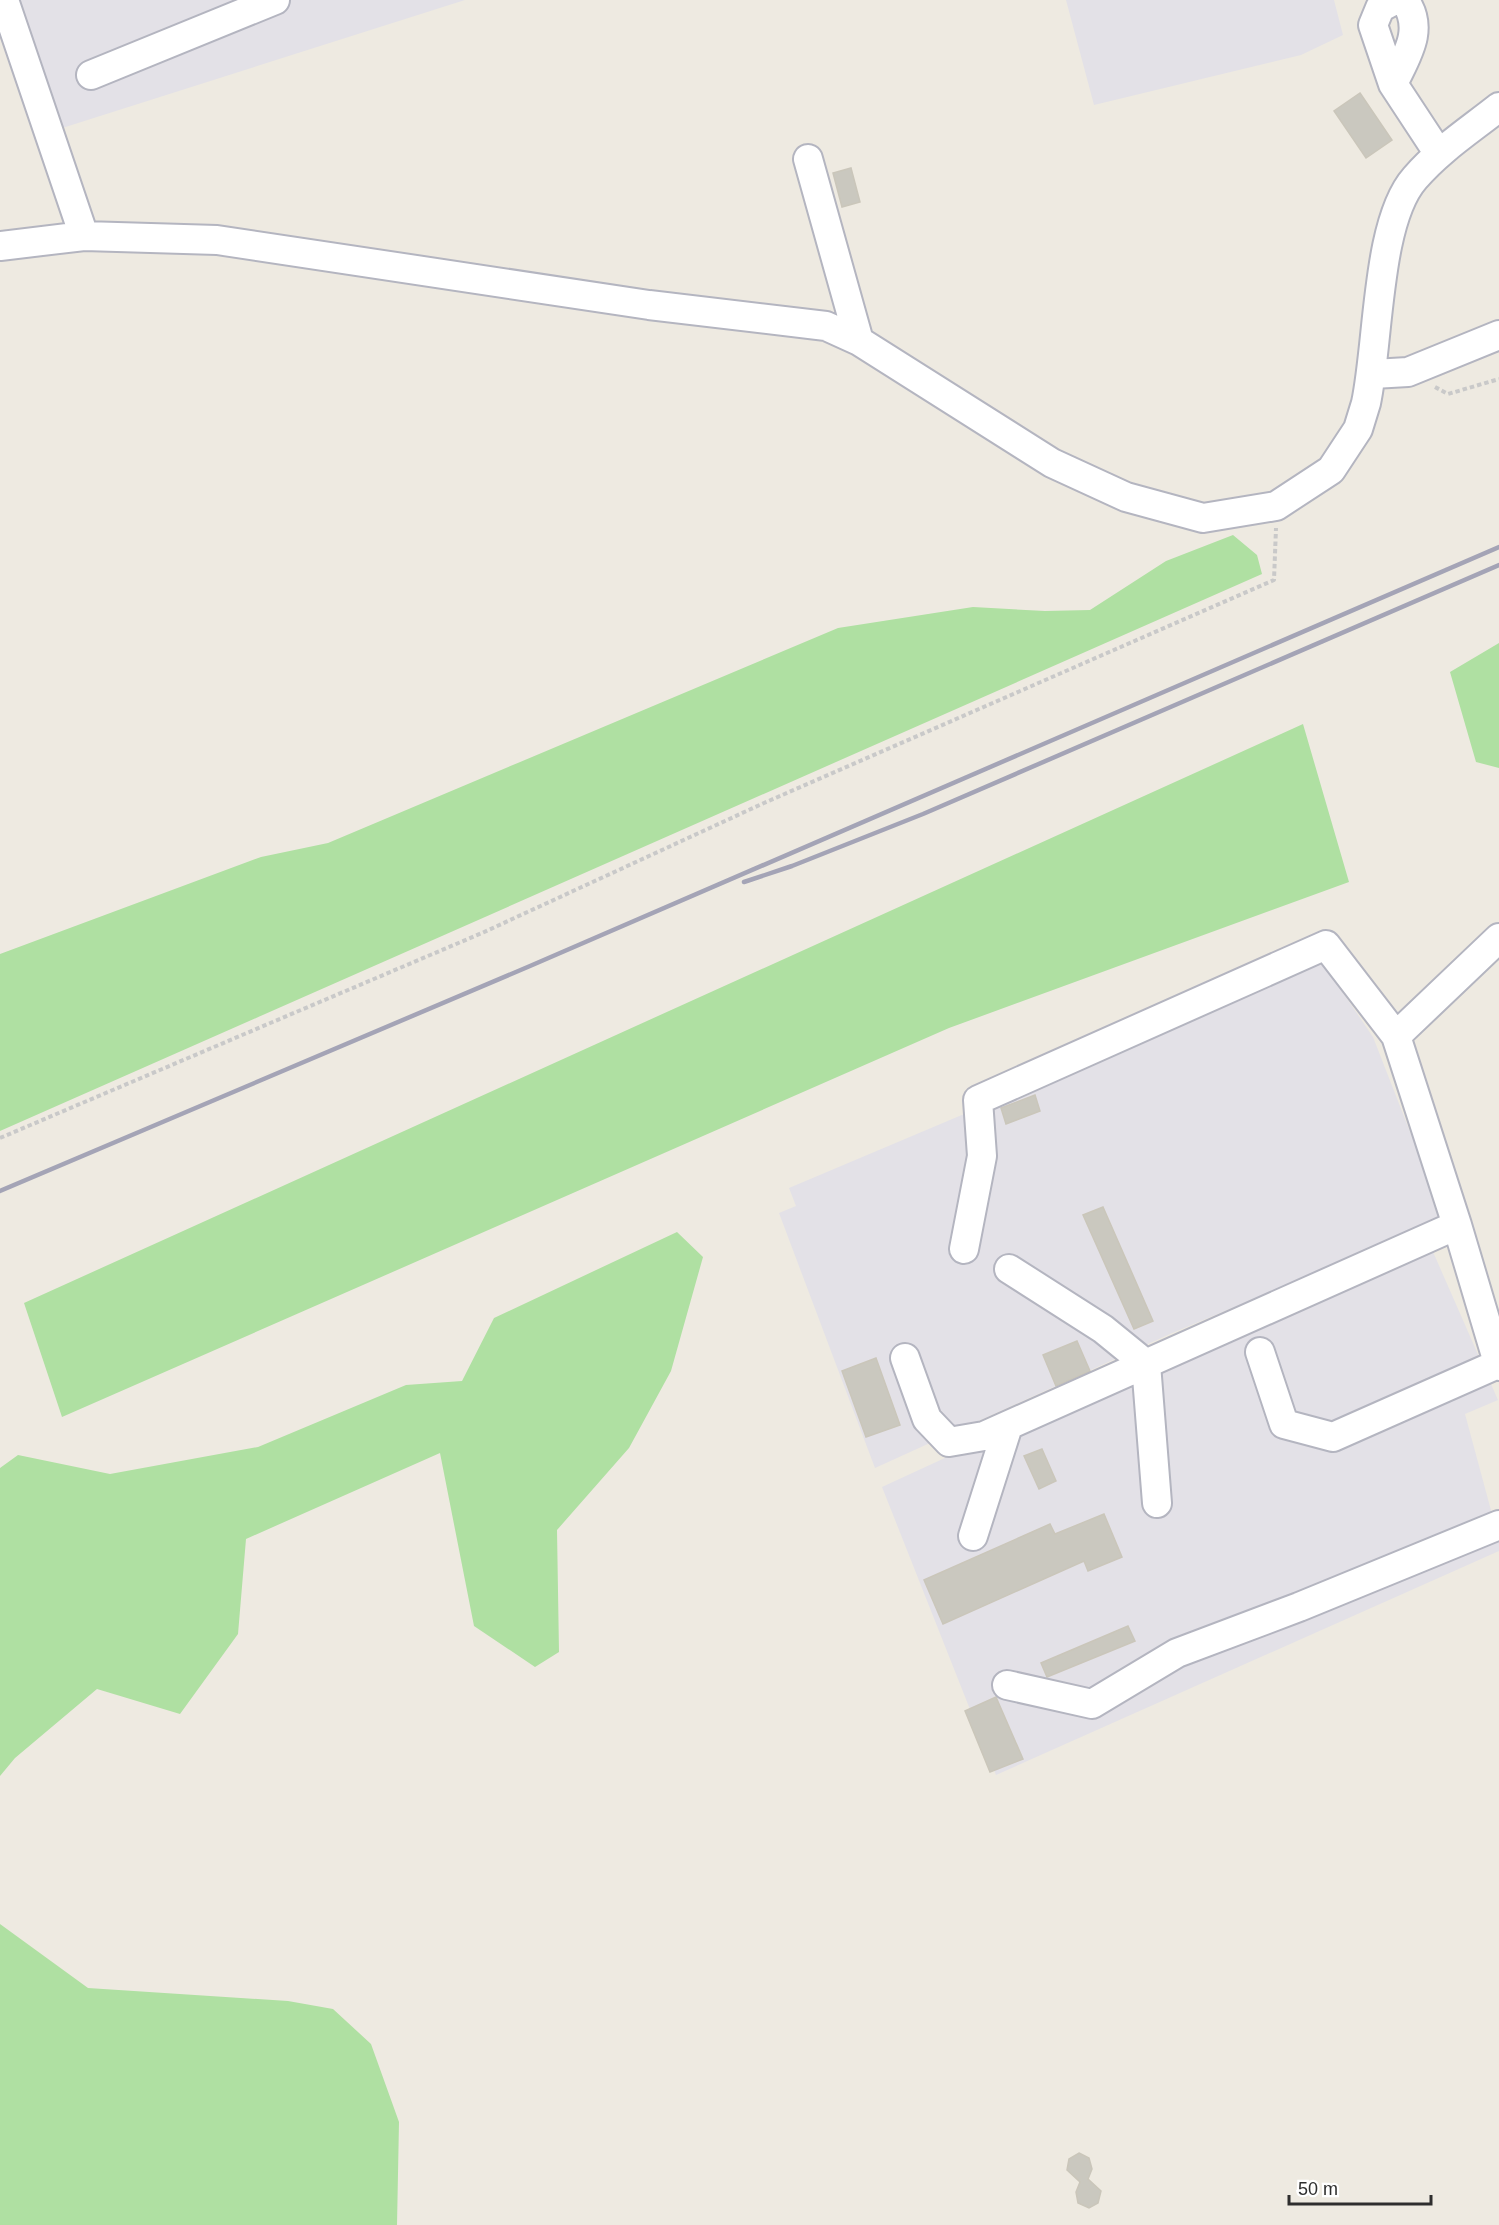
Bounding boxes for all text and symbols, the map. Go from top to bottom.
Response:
scale bar [1289,2168,1432,2206]
text: 50 m [1298,2179,1338,2199]

